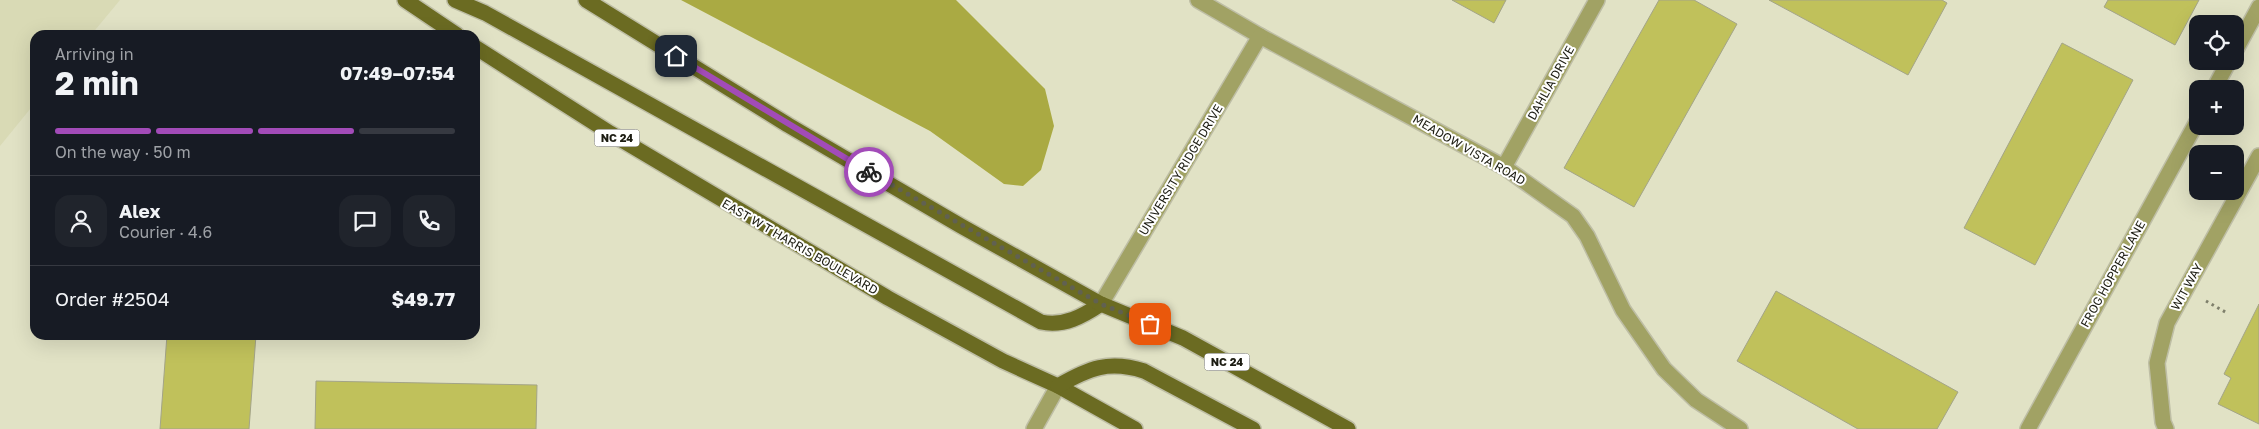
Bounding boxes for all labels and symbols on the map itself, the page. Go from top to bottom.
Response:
pin [655,35,697,77]
street label: DAHLIA DRIVE [1524,43,1577,123]
street label: UNIVERSITY RIDGE DRIVE [1136,102,1226,238]
street label: MEADOW VISTA ROAD [1410,111,1528,188]
road number: NC 24 [594,130,640,146]
courier [844,147,894,197]
street label: EAST W T HARRIS BOULEVARD [720,196,881,297]
street label: FROG HOPPER LANE [2077,218,2148,330]
street label: WIT WAY [2168,261,2206,313]
pin [1129,303,1171,345]
road number: NC 24 [1204,354,1250,371]

